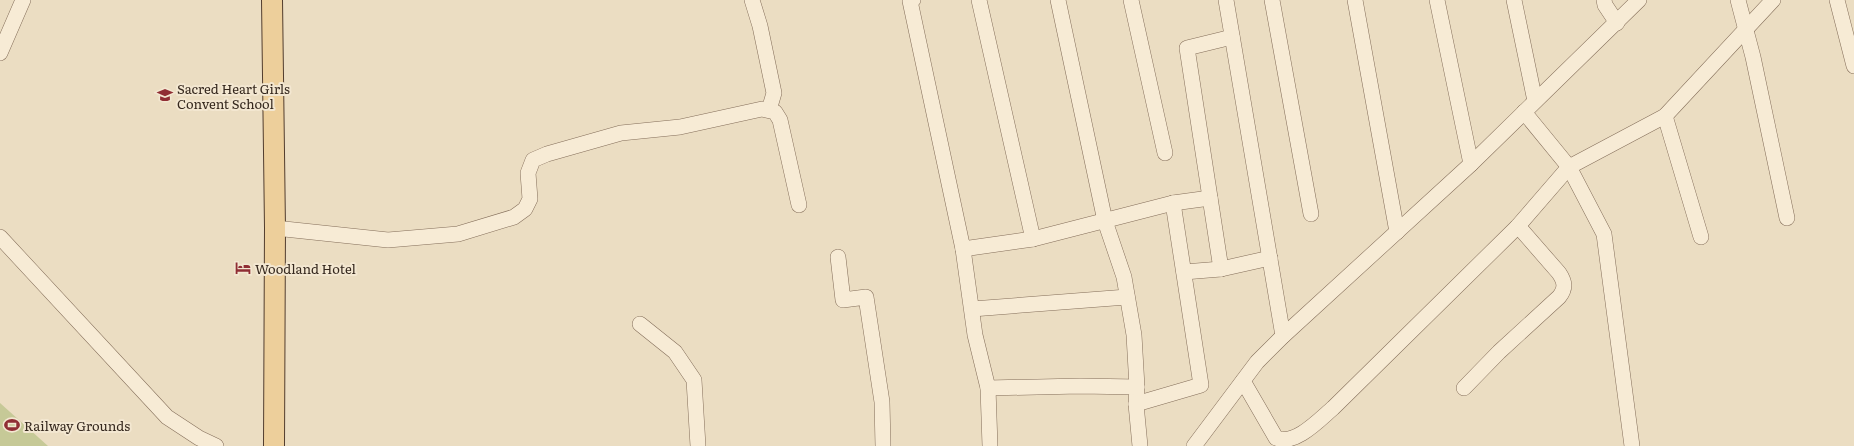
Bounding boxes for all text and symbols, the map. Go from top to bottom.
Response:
place label: Sacred Heart Girls Convent School [177,79,290,113]
school or university icon: Sacred Heart Girls Convent School [156,86,174,104]
hotel icon: Woodland Hotel [234,259,252,277]
place label: Woodland Hotel [255,259,356,278]
sports icon: Railway Grounds [3,416,21,434]
place label: Railway Grounds [24,416,130,435]

